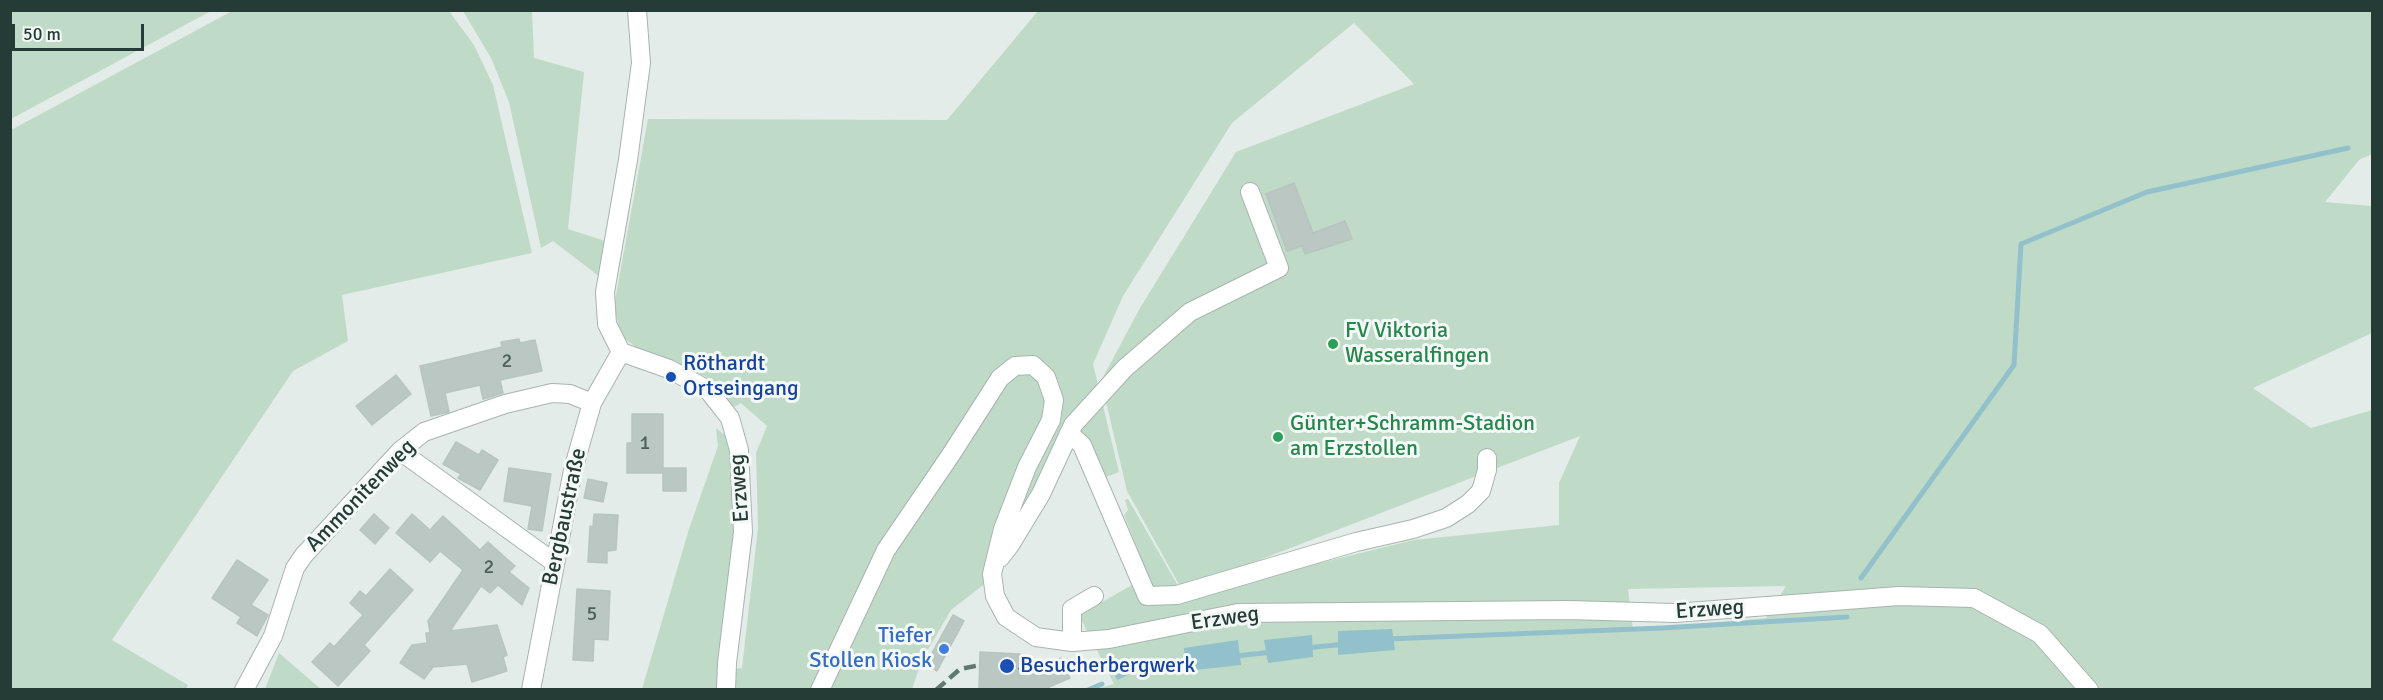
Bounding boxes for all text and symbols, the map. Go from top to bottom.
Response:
scale bar [15,12,147,50]
text: 50 m [23,23,61,45]
place label: FV Viktoria Wasseralfingen [1345,318,1489,370]
marker: FV Viktoria Wasseralfingen [1326,337,1340,351]
house number: 2 [502,350,512,374]
place label: Röthardt Ortseingang [683,351,799,402]
marker: Röthardt Ortseingang [664,370,678,384]
place label: Günter+Schramm-Stadion am Erzstollen [1290,411,1535,463]
marker: Günter+Schramm-Stadion am Erzstollen [1271,430,1285,444]
house number: 1 [640,432,650,456]
street label: Ammonitenweg [301,434,421,558]
street label: Bergbaustraße [538,446,592,588]
street label: Erzweg [724,453,756,523]
house number: 2 [484,556,494,580]
street label: Erzweg [1675,594,1745,626]
street label: Erzweg [1189,601,1261,637]
house number: 5 [587,603,597,627]
place label: Tiefer Stollen Kiosk [809,623,932,674]
marker: Tiefer Stollen Kiosk [937,642,951,656]
place label: Besucherbergwerk [1020,653,1195,679]
marker: Besucherbergwerk [998,657,1016,675]

